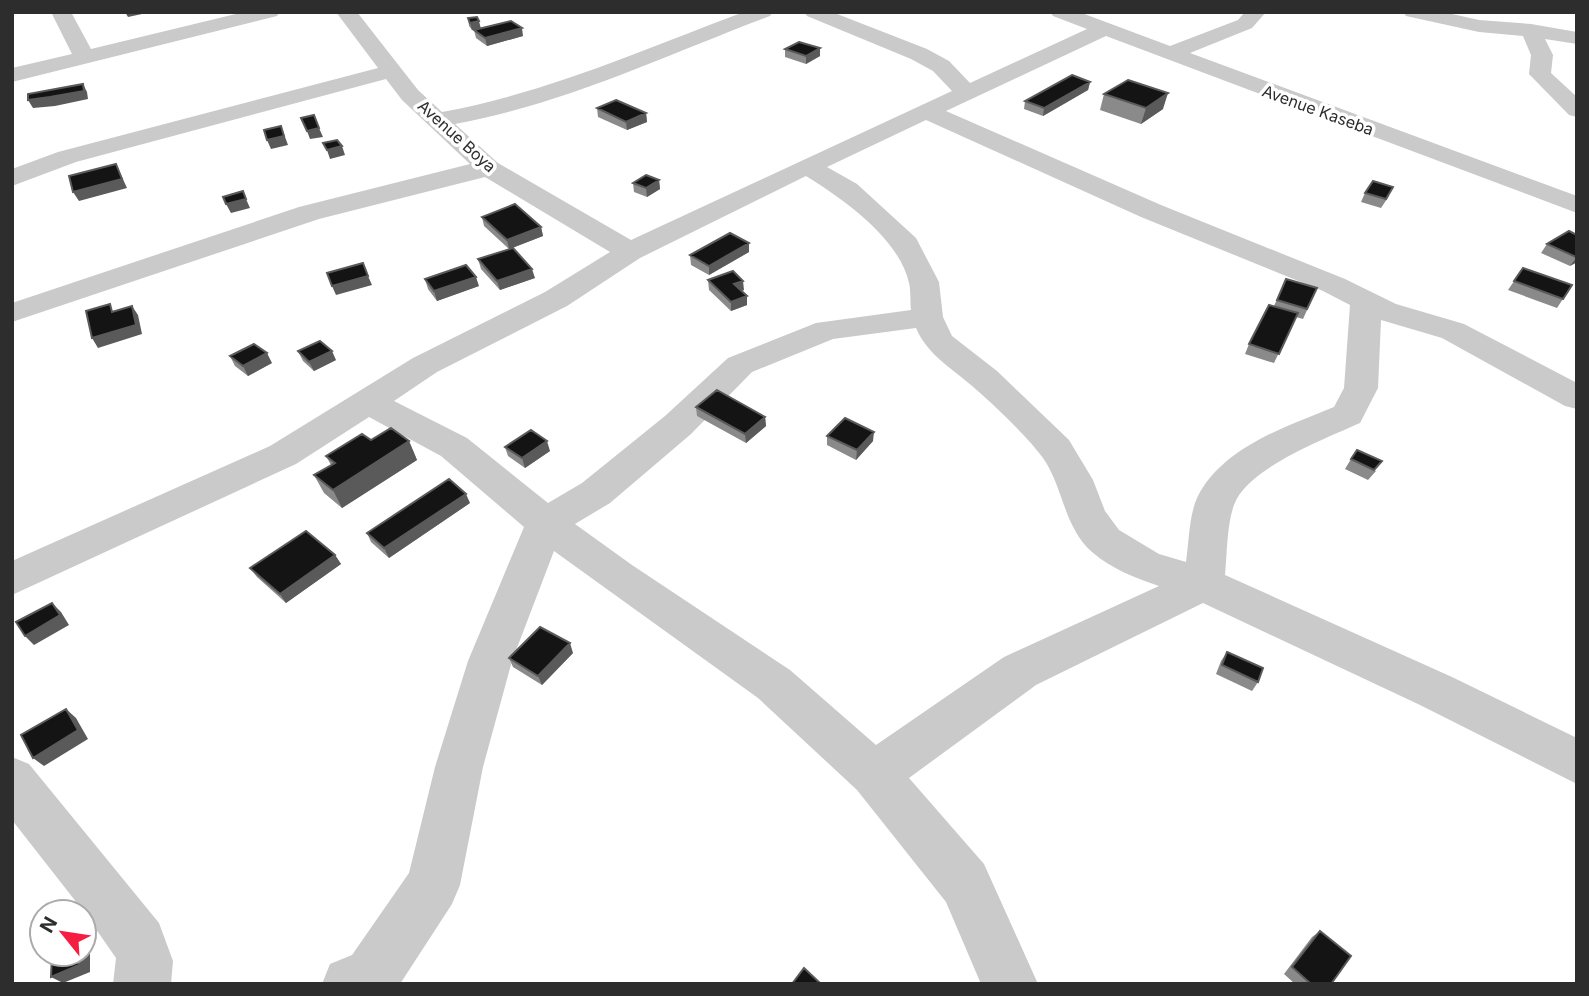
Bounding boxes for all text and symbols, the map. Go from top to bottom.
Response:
street label: Avenue Kaseba [1260,81,1376,139]
street label: Avenue Boya [414,96,500,176]
north arrow [28,898,98,968]
text: N [35,913,62,937]

